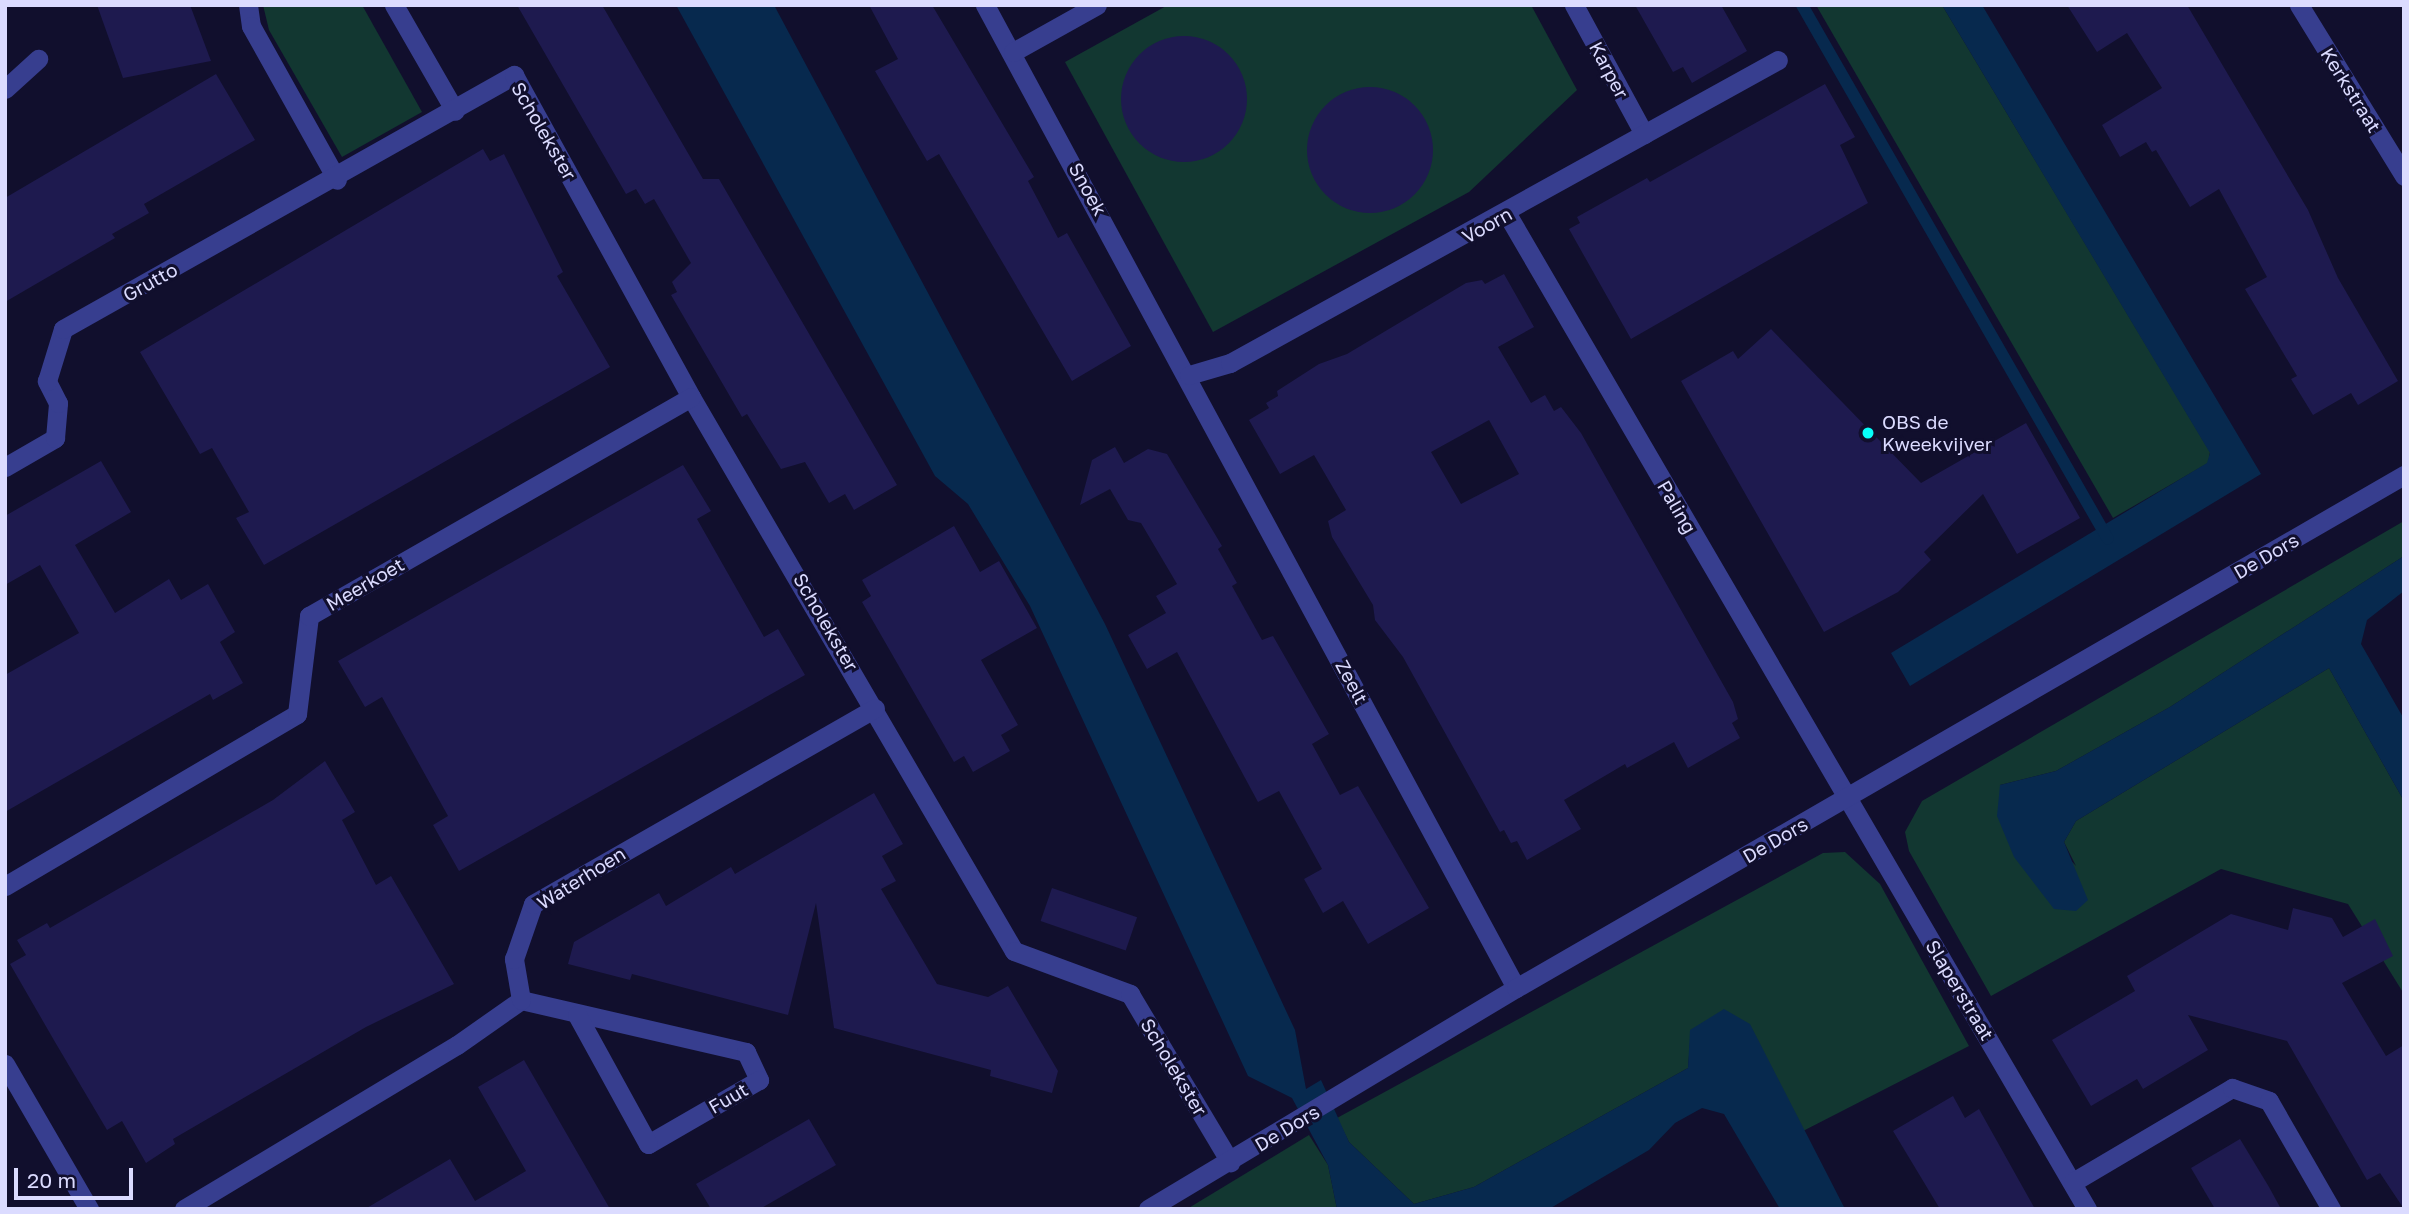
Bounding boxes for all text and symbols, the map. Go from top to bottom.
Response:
street label: Karper [1585,38,1633,102]
street label: Kerkstraat [2316,43,2386,137]
street label: Scholekster [507,78,581,184]
street label: Snoek [1064,159,1112,219]
street label: Voorn [1458,202,1516,248]
street label: Grutto [119,258,181,306]
place label: OBS de Kweekvijver [1882,411,1992,455]
marker: OBS de Kweekvijver [1860,425,1876,441]
street label: Paling [1653,476,1701,538]
street label: De Dors [2229,528,2303,584]
street label: Meerkoet [322,553,408,615]
street label: Scholekster [789,569,863,675]
street label: Zeelt [1331,656,1373,708]
street label: De Dors [1738,812,1812,868]
street label: Waterhoen [533,842,629,914]
street label: Slaperstraat [1921,936,1999,1044]
street label: Scholekster [1136,1014,1212,1120]
street label: Fuut [704,1078,752,1118]
street label: De Dors [1251,1100,1323,1156]
scale bar [18,1154,136,1198]
text: 20 m [27,1167,76,1193]

